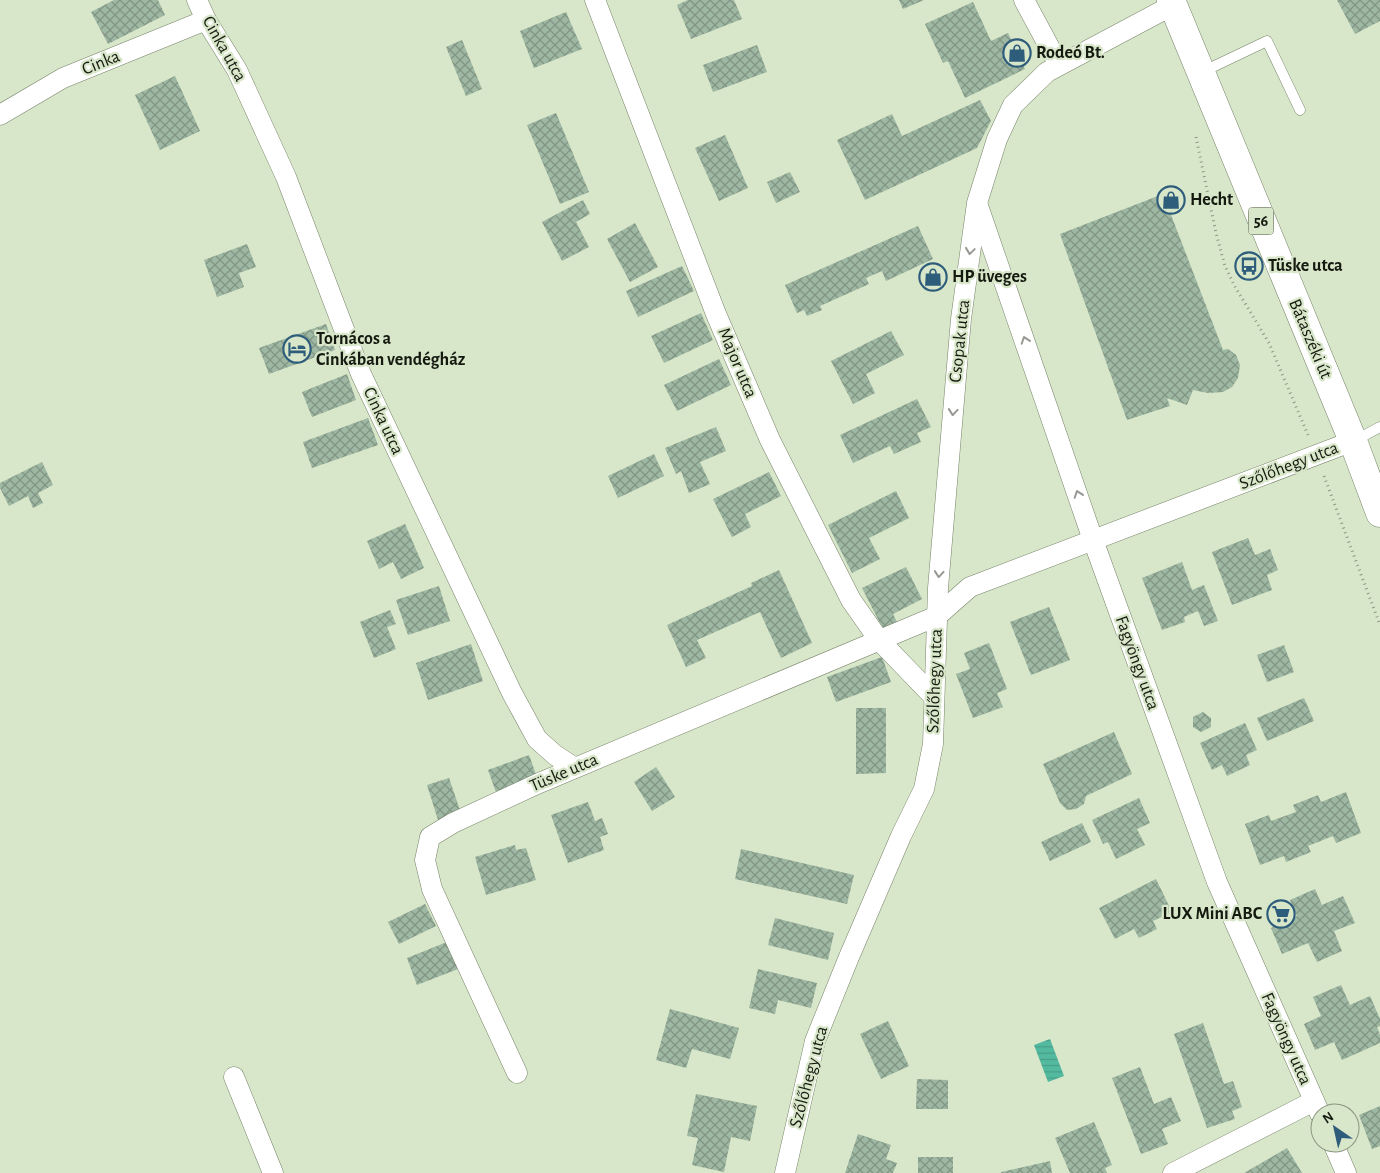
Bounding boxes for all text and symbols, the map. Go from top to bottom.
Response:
street label: Cinka utca [199,13,249,85]
shop icon: Rodeó Bt. [1002,38,1032,68]
place label: Rodeó Bt. [1036,44,1105,62]
street label: Cinka [79,47,123,79]
shop icon: Hecht [1156,185,1186,215]
place label: Hecht [1190,191,1233,209]
road number: 56 [1248,208,1274,235]
one-way arrow [965,247,976,255]
bus stop icon: Tüske utca [1234,251,1264,281]
place label: Tüske utca [1268,257,1343,275]
shop icon: HP üveges [918,262,948,292]
place label: HP üveges [952,268,1027,286]
street label: Bátaszéki út [1285,297,1335,382]
street label: Csopak utca [947,299,973,383]
street label: Major utca [714,325,760,401]
place label: Tornácos a Cinkában vendégház [316,330,466,369]
hotel icon: Tornácos a Cinkában vendégház [282,334,312,364]
one-way arrow [1020,336,1030,345]
street label: Cinka utca [360,385,406,457]
one-way arrow [948,409,959,417]
street label: Szőlőhegy utca [1237,439,1341,493]
one-way arrow [1074,490,1084,498]
one-way arrow [934,571,945,579]
street label: Fagyöngy utca [1112,613,1162,713]
street label: Szőlőhegy utca [924,629,946,733]
street label: Tüske utca [527,751,601,795]
supermarket icon: LUX Mini ABC [1266,899,1296,929]
place label: LUX Mini ABC [1162,905,1263,923]
street label: Fagyöngy utca [1258,990,1314,1088]
street label: Szőlőhegy utca [787,1024,831,1130]
north arrow [1310,1103,1360,1153]
text: N [1320,1110,1336,1127]

